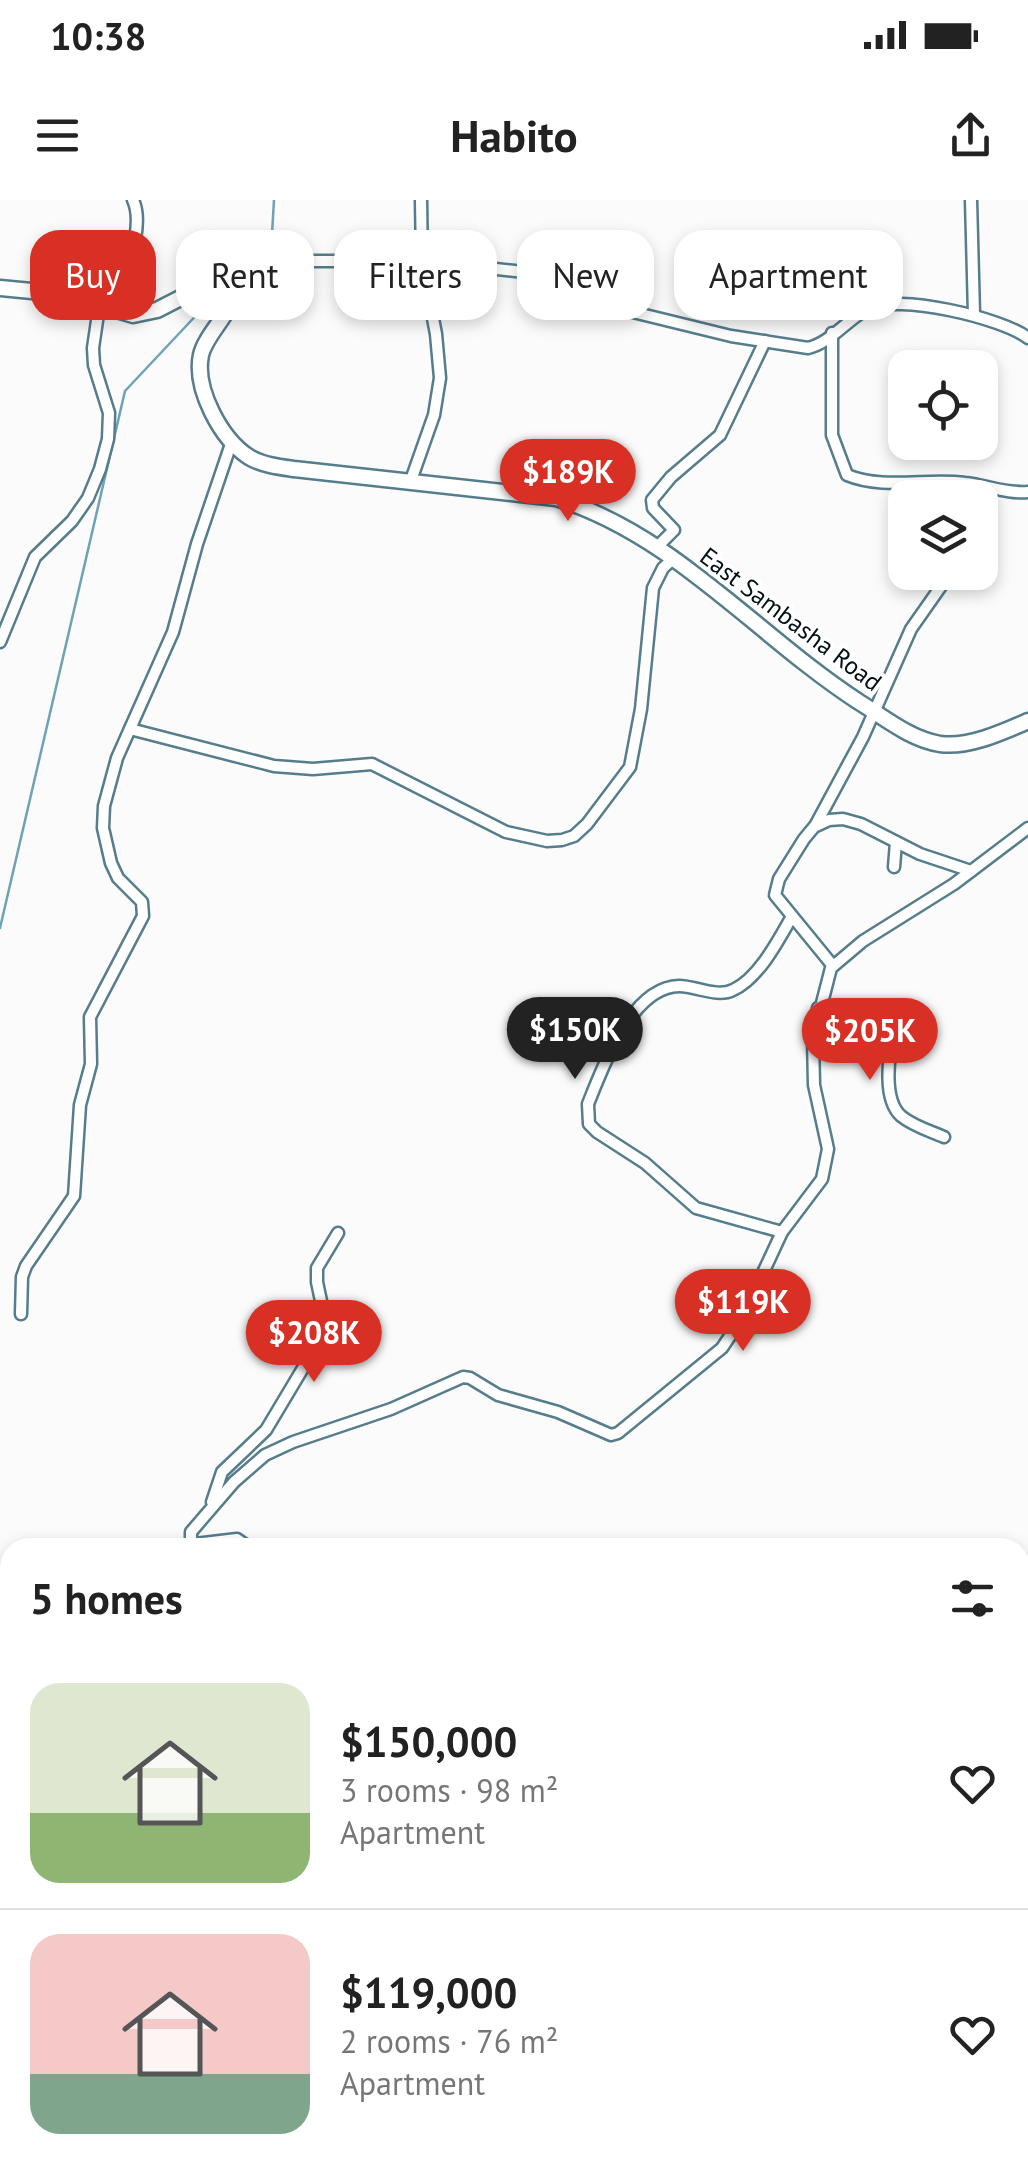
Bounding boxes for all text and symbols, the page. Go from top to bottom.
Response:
text: 10:38 [50,11,146,60]
text: Habito [450,106,578,164]
icon: menu [30,108,85,163]
icon: share [943,108,998,163]
chip: Buy [30,230,156,320]
chip: Rent [176,230,314,320]
chip: Filters [334,230,497,320]
chip: New [517,230,654,320]
chip: Apartment [674,230,903,320]
map controls [888,350,998,590]
button: locate [888,350,998,460]
pin: $189K [498,439,638,524]
text: $189K [522,450,614,492]
button: layers [888,480,998,590]
street label: East Sambasha Road [694,540,888,698]
pin: $150K [505,997,645,1082]
pin: $205K [800,998,940,1083]
text: $150K [529,1008,621,1050]
text: $205K [824,1009,916,1051]
pin: $119K [673,1269,813,1354]
text: $119K [697,1280,789,1322]
pin: $208K [244,1300,384,1385]
text: $208K [268,1311,360,1353]
text: 5 homes [30,1571,183,1626]
icon: filters [945,1571,1000,1626]
text: $150,000 [340,1714,517,1769]
icon: home [110,1723,230,1843]
icon: heart [945,1756,1000,1811]
text: 3 rooms · 98 m² [340,1769,558,1811]
text: Apartment [340,1811,485,1853]
text: $119,000 [340,1965,517,2020]
icon: home [110,1974,230,2094]
icon: heart [945,2007,1000,2062]
text: 2 rooms · 76 m² [340,2020,558,2062]
text: Apartment [340,2062,485,2104]

